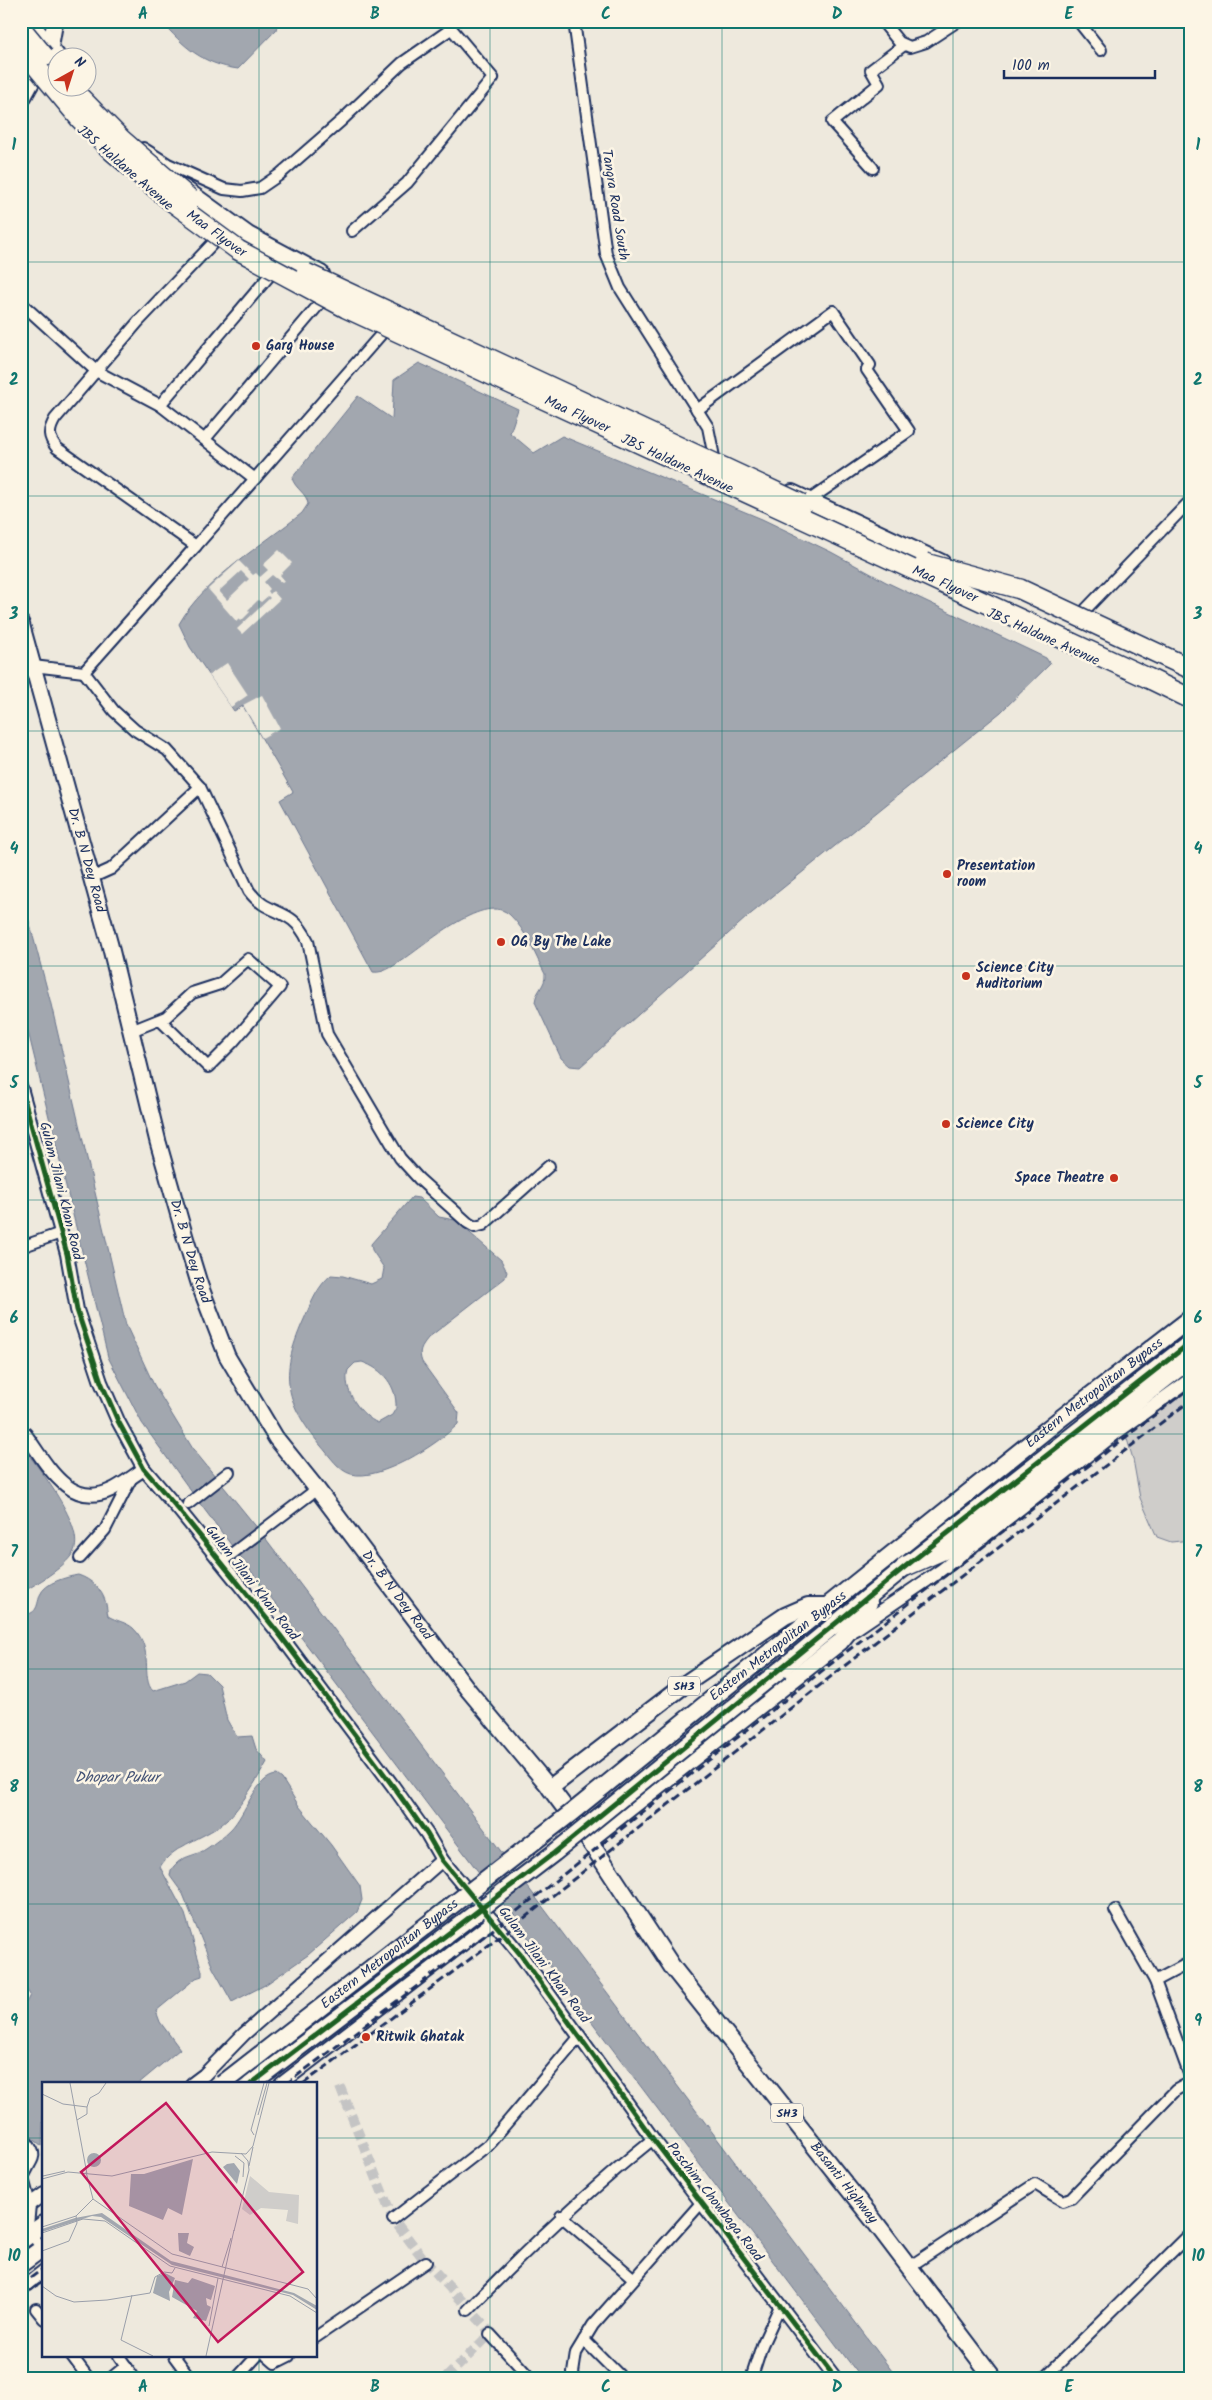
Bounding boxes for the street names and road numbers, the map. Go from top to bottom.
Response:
street label: JBS Haldane Avenue [72,120,179,217]
street label: Tangra Road South [595,148,635,262]
street label: Maa Flyover [181,204,252,264]
street label: Maa Flyover [541,390,615,440]
street label: JBS Haldane Avenue [617,428,738,500]
street label: Maa Flyover [908,560,983,610]
street label: JBS Haldane Avenue [983,602,1104,672]
street label: Dr. B N Dey Road [62,805,112,916]
street label: Gulam Jilani Khan Road [33,1120,89,1263]
street label: Dr. B N Dey Road [164,1197,217,1308]
street label: Eastern Metropolitan Bypass [1021,1332,1168,1454]
street label: Gulam Jilani Khan Road [200,1520,305,1646]
street label: Dr. B N Dey Road [356,1546,439,1646]
street label: Eastern Metropolitan Bypass [704,1585,852,1707]
road number: SH3 [668,1676,700,1695]
street label: Eastern Metropolitan Bypass [316,1893,463,2015]
street label: Gulam Jilani Khan Road [493,1902,596,2029]
road number: SH3 [771,2104,803,2122]
street label: Basanti Highway [804,2137,884,2229]
street label: Paschim Chowbaga Road [661,2138,769,2267]

